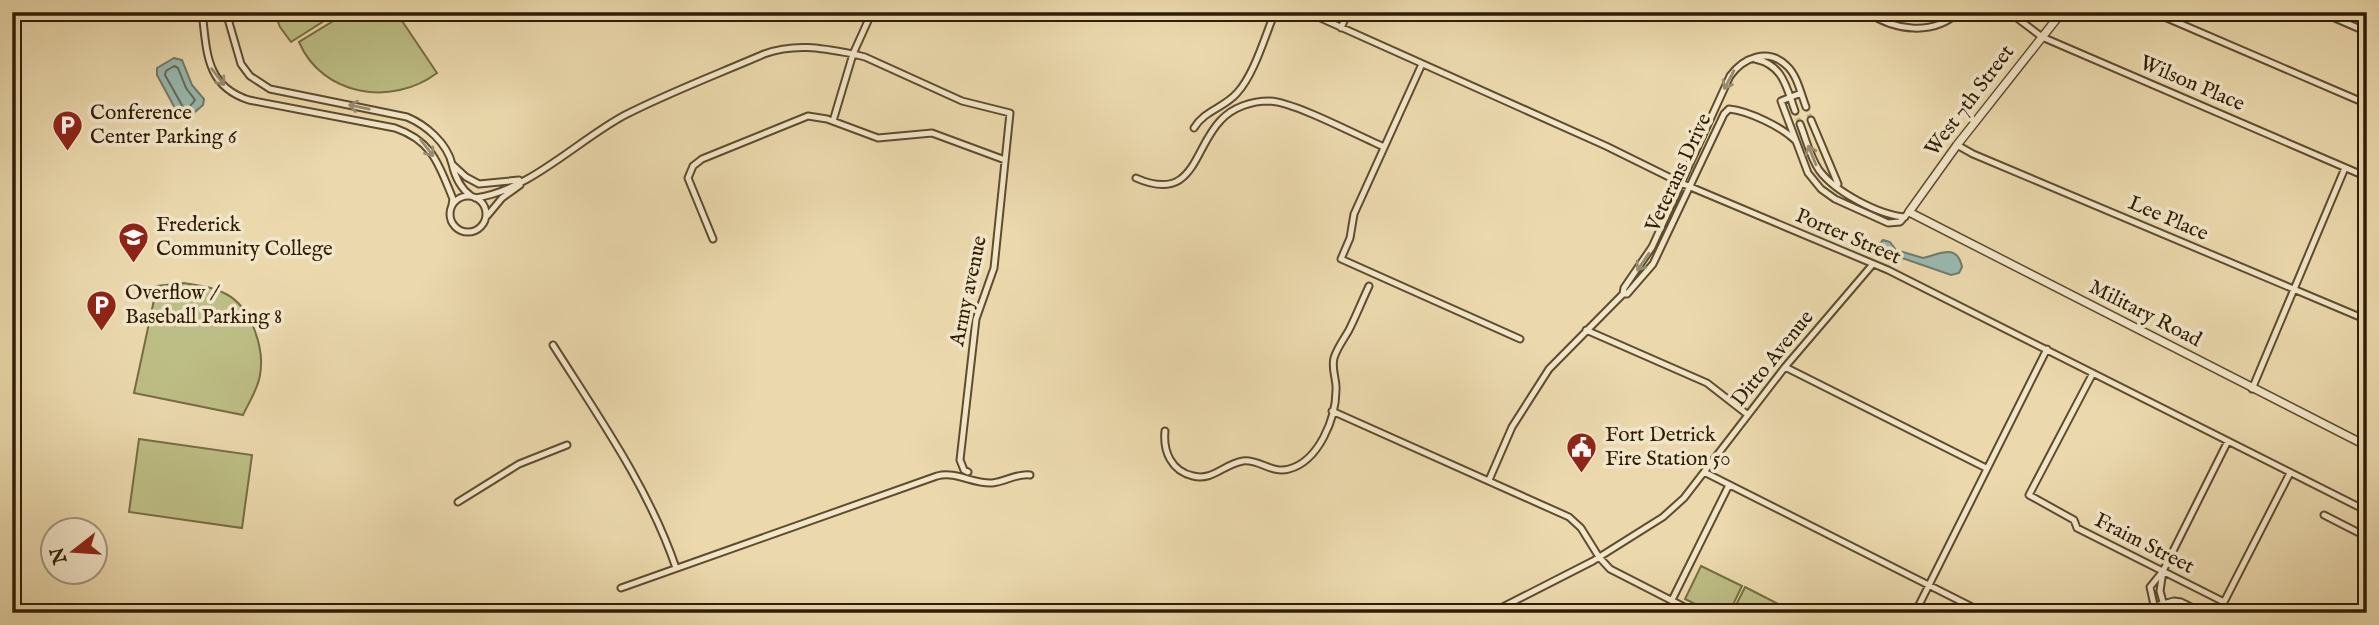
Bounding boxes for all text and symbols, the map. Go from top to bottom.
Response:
street label: West 7th Street [1919,40,2021,162]
street label: Wilson Place [2135,50,2249,118]
one-way arrow [211,67,225,86]
one-way arrow [1721,69,1735,90]
place label: Conference Center Parking 6 [90,100,238,151]
one-way arrow [348,100,371,114]
parking icon: Conference Center Parking 6 [50,108,84,152]
street label: Veterans Drive [1639,109,1718,238]
one-way arrow [420,139,435,157]
one-way arrow [1805,144,1818,166]
street label: Lee Place [2124,190,2213,248]
street label: Porter Street [1791,203,1905,271]
place label: Frederick Community College [156,212,333,263]
school or university icon: Frederick Community College [116,220,150,264]
street label: Army avenue [944,233,994,350]
one-way arrow [1635,251,1649,271]
street label: Military Road [2084,274,2207,354]
place label: Overflow / Baseball Parking 8 [125,280,282,331]
parking icon: Overflow / Baseball Parking 8 [85,288,119,332]
street label: Ditto Avenue [1726,305,1820,413]
place label: Fort Detrick Fire Station 50 [1605,422,1731,473]
public building icon: Fort Detrick Fire Station 50 [1565,430,1599,474]
street label: Fraim Street [2090,507,2198,581]
north arrow [38,516,108,586]
text: N [46,543,74,568]

